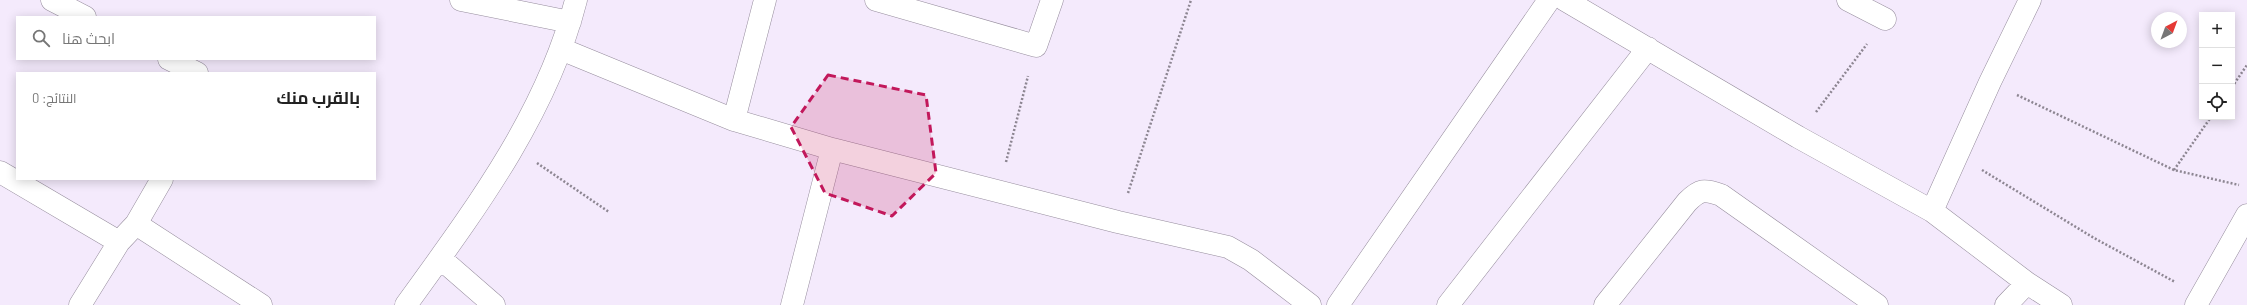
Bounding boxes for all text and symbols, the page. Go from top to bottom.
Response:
north arrow [2151,12,2187,48]
map controls [2199,12,2235,120]
button: + [2199,12,2235,48]
search box [16,16,376,60]
icon: search [30,27,52,49]
text: ابحث هنا [62,29,115,47]
button: − [2199,48,2235,84]
button: locate [2199,84,2235,120]
text: بالقرب منك [276,87,360,107]
text: النتائج: 0 [32,90,77,106]

